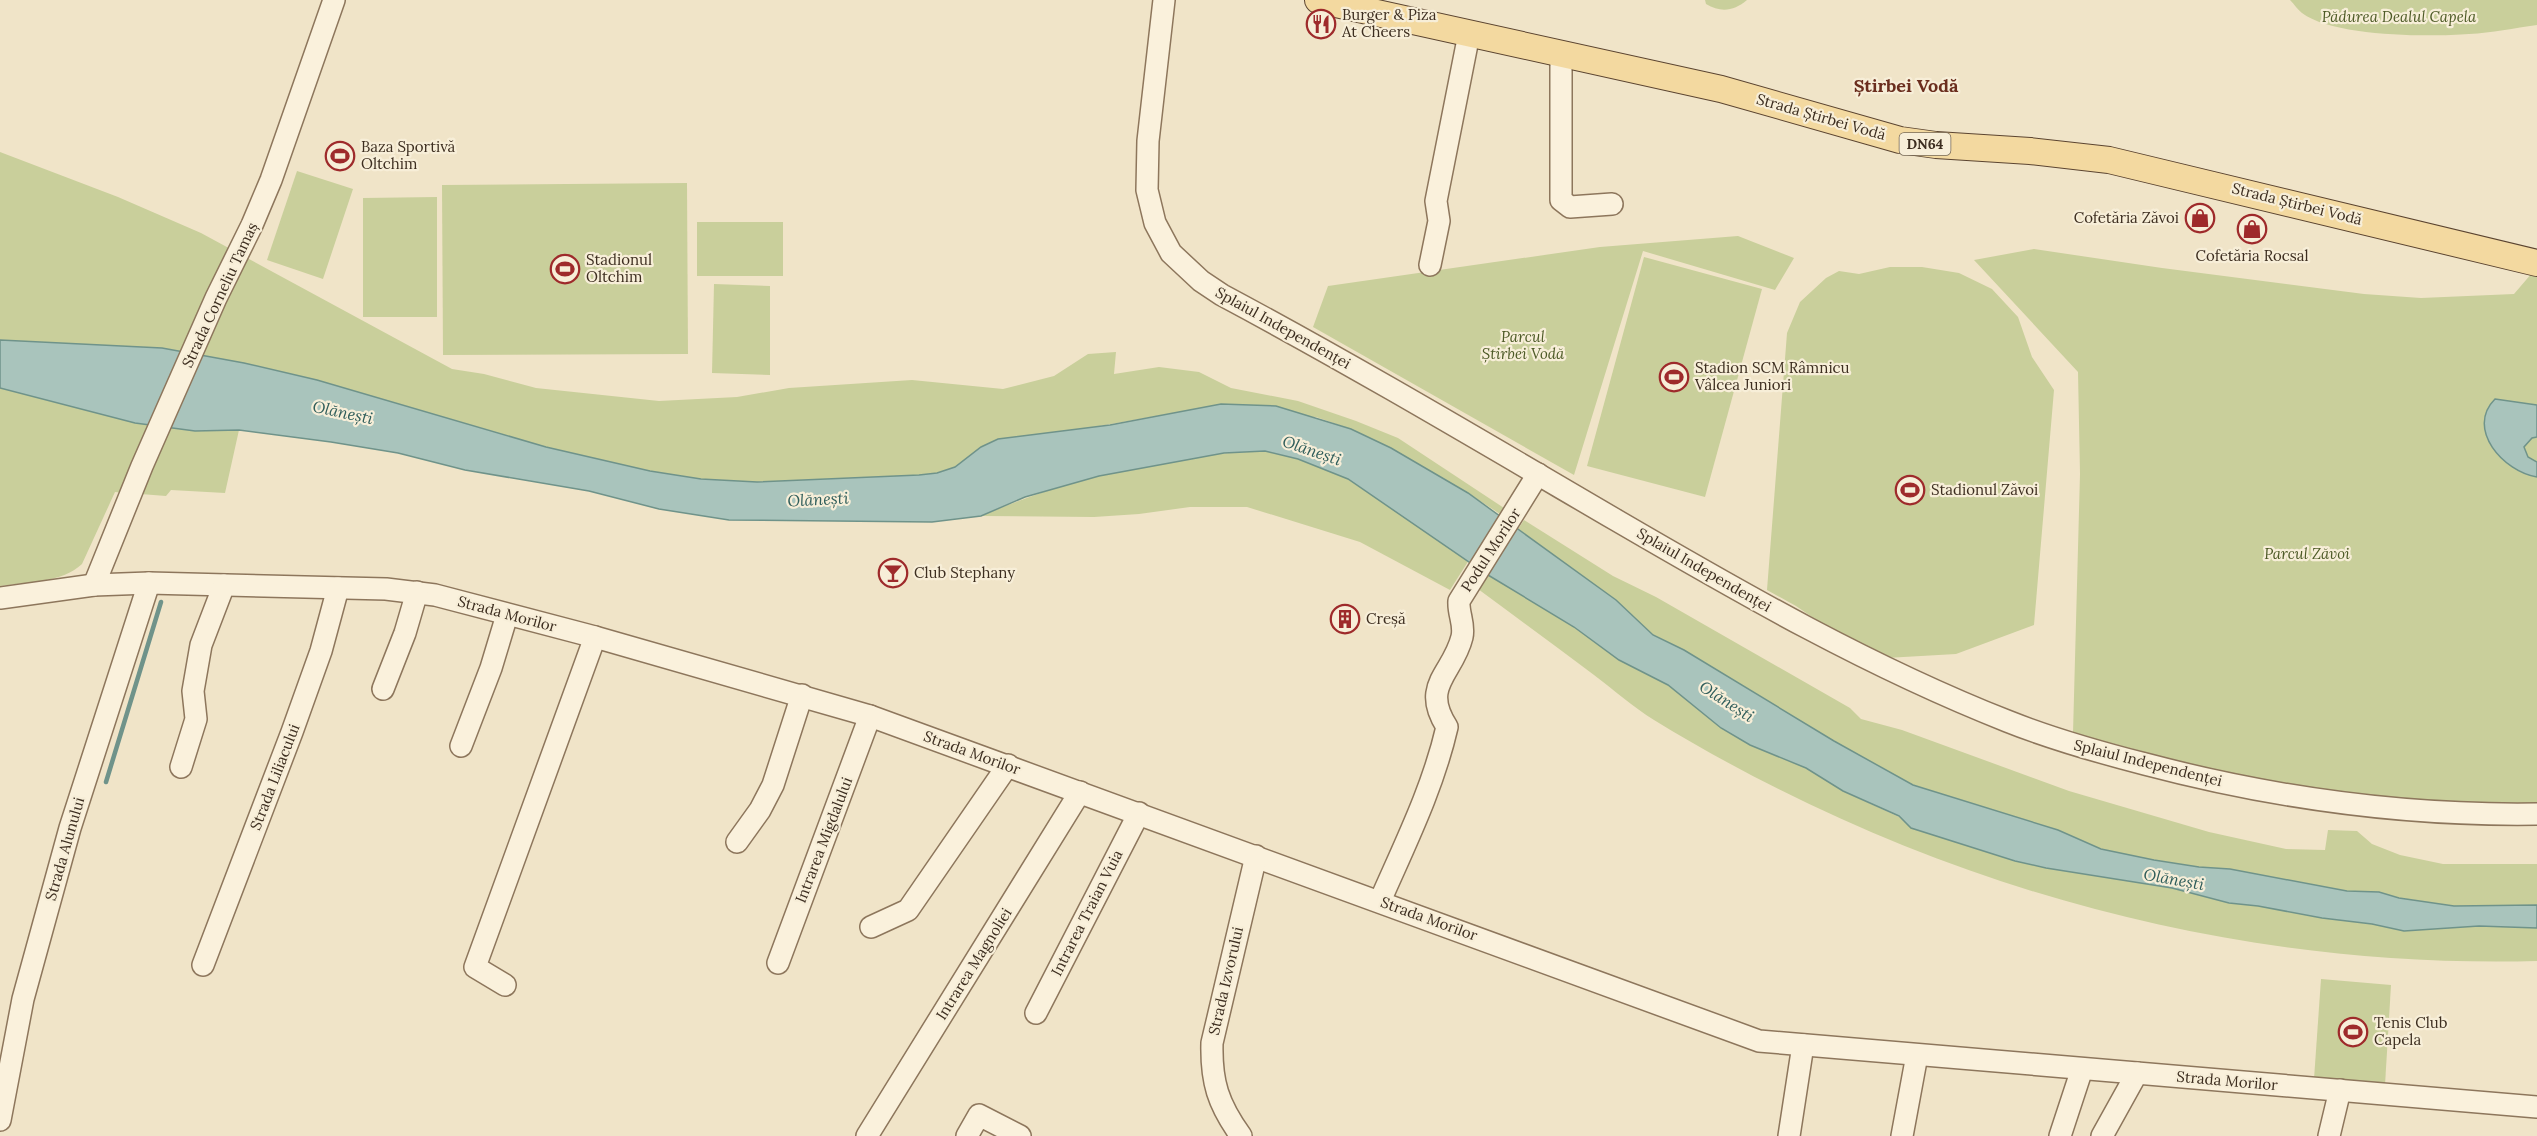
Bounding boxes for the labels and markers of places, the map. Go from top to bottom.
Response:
place label: Burger & Piza At Cheers [1341,5,1437,41]
restaurant icon: Burger & Piza At Cheers [1305,8,1337,40]
place label: Baza Sportivă Oltchim [361,137,456,173]
sports icon: Baza Sportivă Oltchim [324,140,356,172]
shop icon: Cofetăria Zăvoi [2184,202,2216,234]
place label: Cofetăria Zăvoi [2074,208,2179,227]
shop icon: Cofetăria Rocsal [2236,213,2268,245]
place label: Cofetăria Rocsal [2196,246,2308,265]
place label: Stadionul Oltchim [586,250,652,286]
sports icon: Stadionul Oltchim [549,253,581,285]
place label: Stadion SCM Râmnicu Vâlcea Juniori [1694,358,1850,394]
sports icon: Stadion SCM Râmnicu Vâlcea Juniori [1658,361,1690,393]
sports icon: Stadionul Zăvoi [1894,474,1926,506]
place label: Stadionul Zăvoi [1931,480,2038,499]
bar icon: Club Stephany [877,557,909,589]
place label: Club Stephany [914,563,1015,582]
building icon: Creșă [1329,603,1361,635]
place label: Creșă [1366,609,1406,628]
place label: Tenis Club Capela [2374,1013,2448,1049]
sports icon: Tenis Club Capela [2337,1016,2369,1048]

